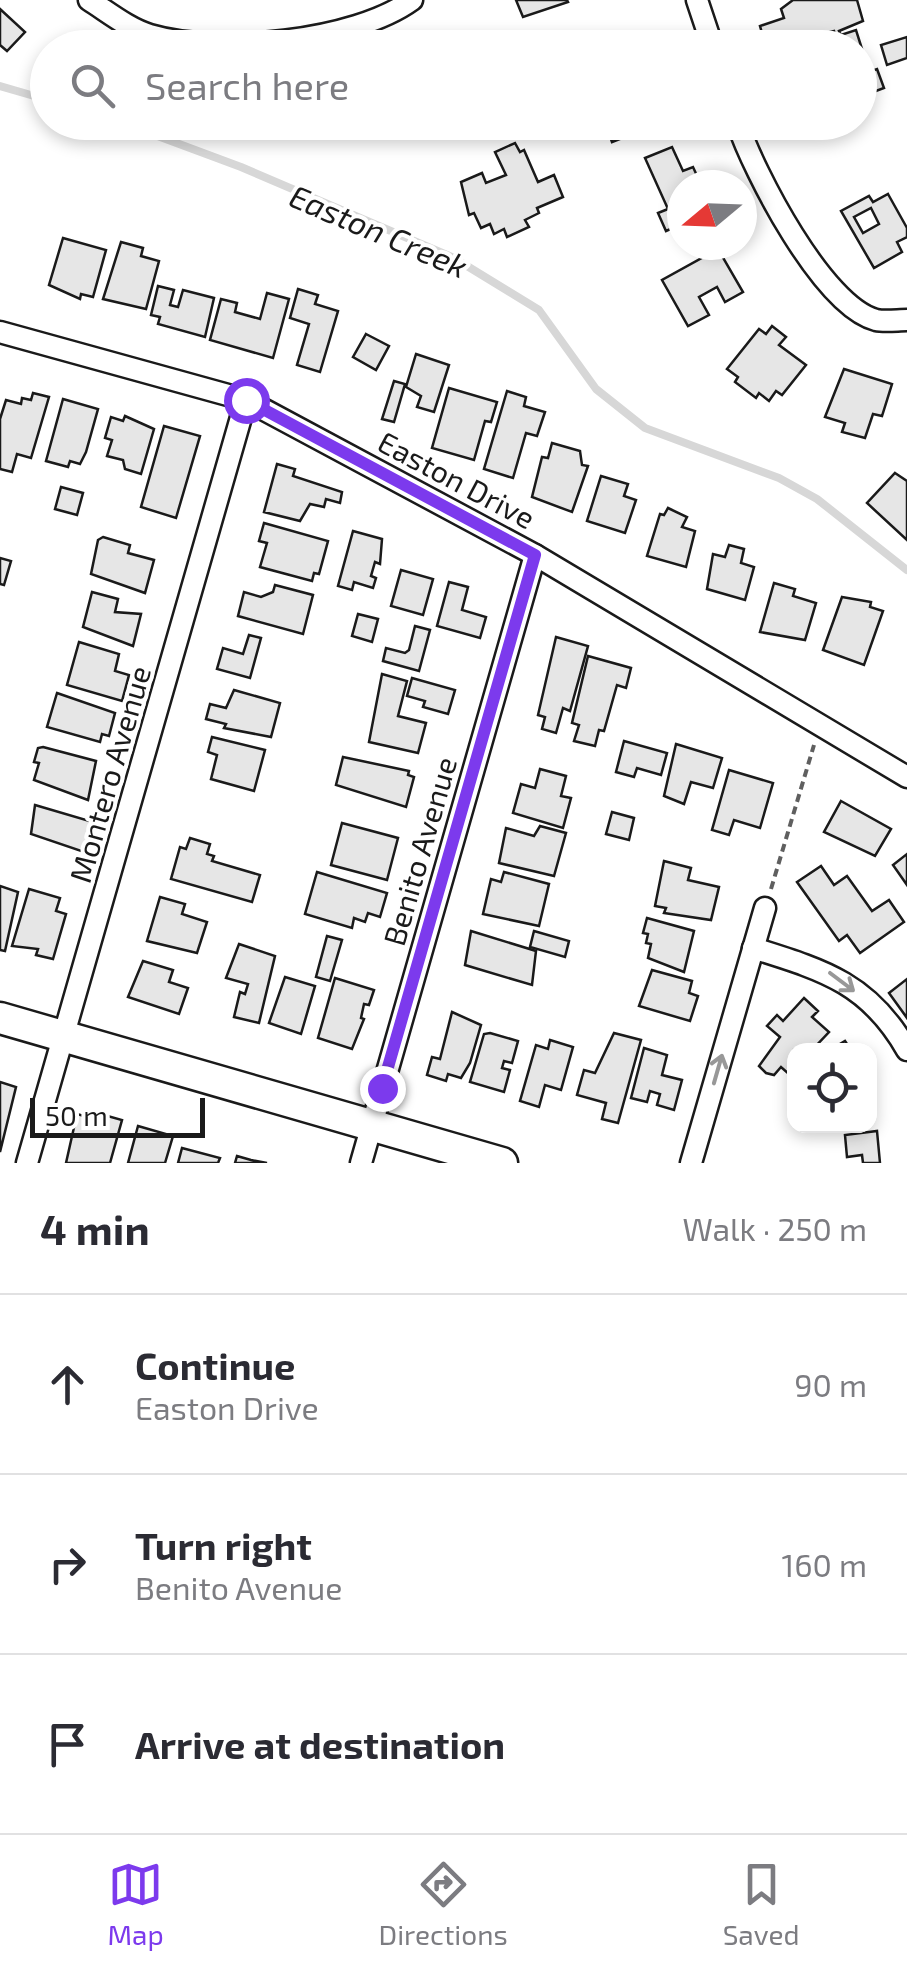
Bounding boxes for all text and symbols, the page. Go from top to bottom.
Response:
search box [30,30,877,140]
icon: search [65,58,120,113]
text: Search here [145,62,349,108]
north arrow [667,170,757,260]
water label: Easton Creek [284,175,474,285]
route start [224,378,270,424]
street label: Easton Drive [372,423,542,535]
street label: Montero Avenue [61,662,157,886]
street label: Benito Avenue [375,753,463,949]
one-way arrow [828,971,855,992]
map controls [787,1043,877,1133]
button: locate [787,1043,877,1133]
one-way arrow [710,1054,728,1085]
route end [360,1066,406,1112]
scale bar [30,1093,205,1138]
text: 50 m [45,1098,108,1132]
text: 4 min [40,1203,150,1253]
text: Walk · 250 m [683,1209,867,1247]
text: Continue [135,1342,295,1388]
icon: ahead [40,1357,95,1412]
text: 90 m [794,1365,867,1403]
text: Easton Drive [135,1388,319,1426]
text: Turn right [135,1522,312,1568]
icon: right [40,1537,95,1592]
text: 160 m [781,1545,867,1583]
text: Benito Avenue [135,1568,343,1606]
icon: arrive [40,1717,95,1772]
text: Arrive at destination [135,1721,505,1767]
tab: Map [107,1857,164,1951]
tab: Directions [379,1857,508,1951]
tab: Saved [723,1857,800,1951]

